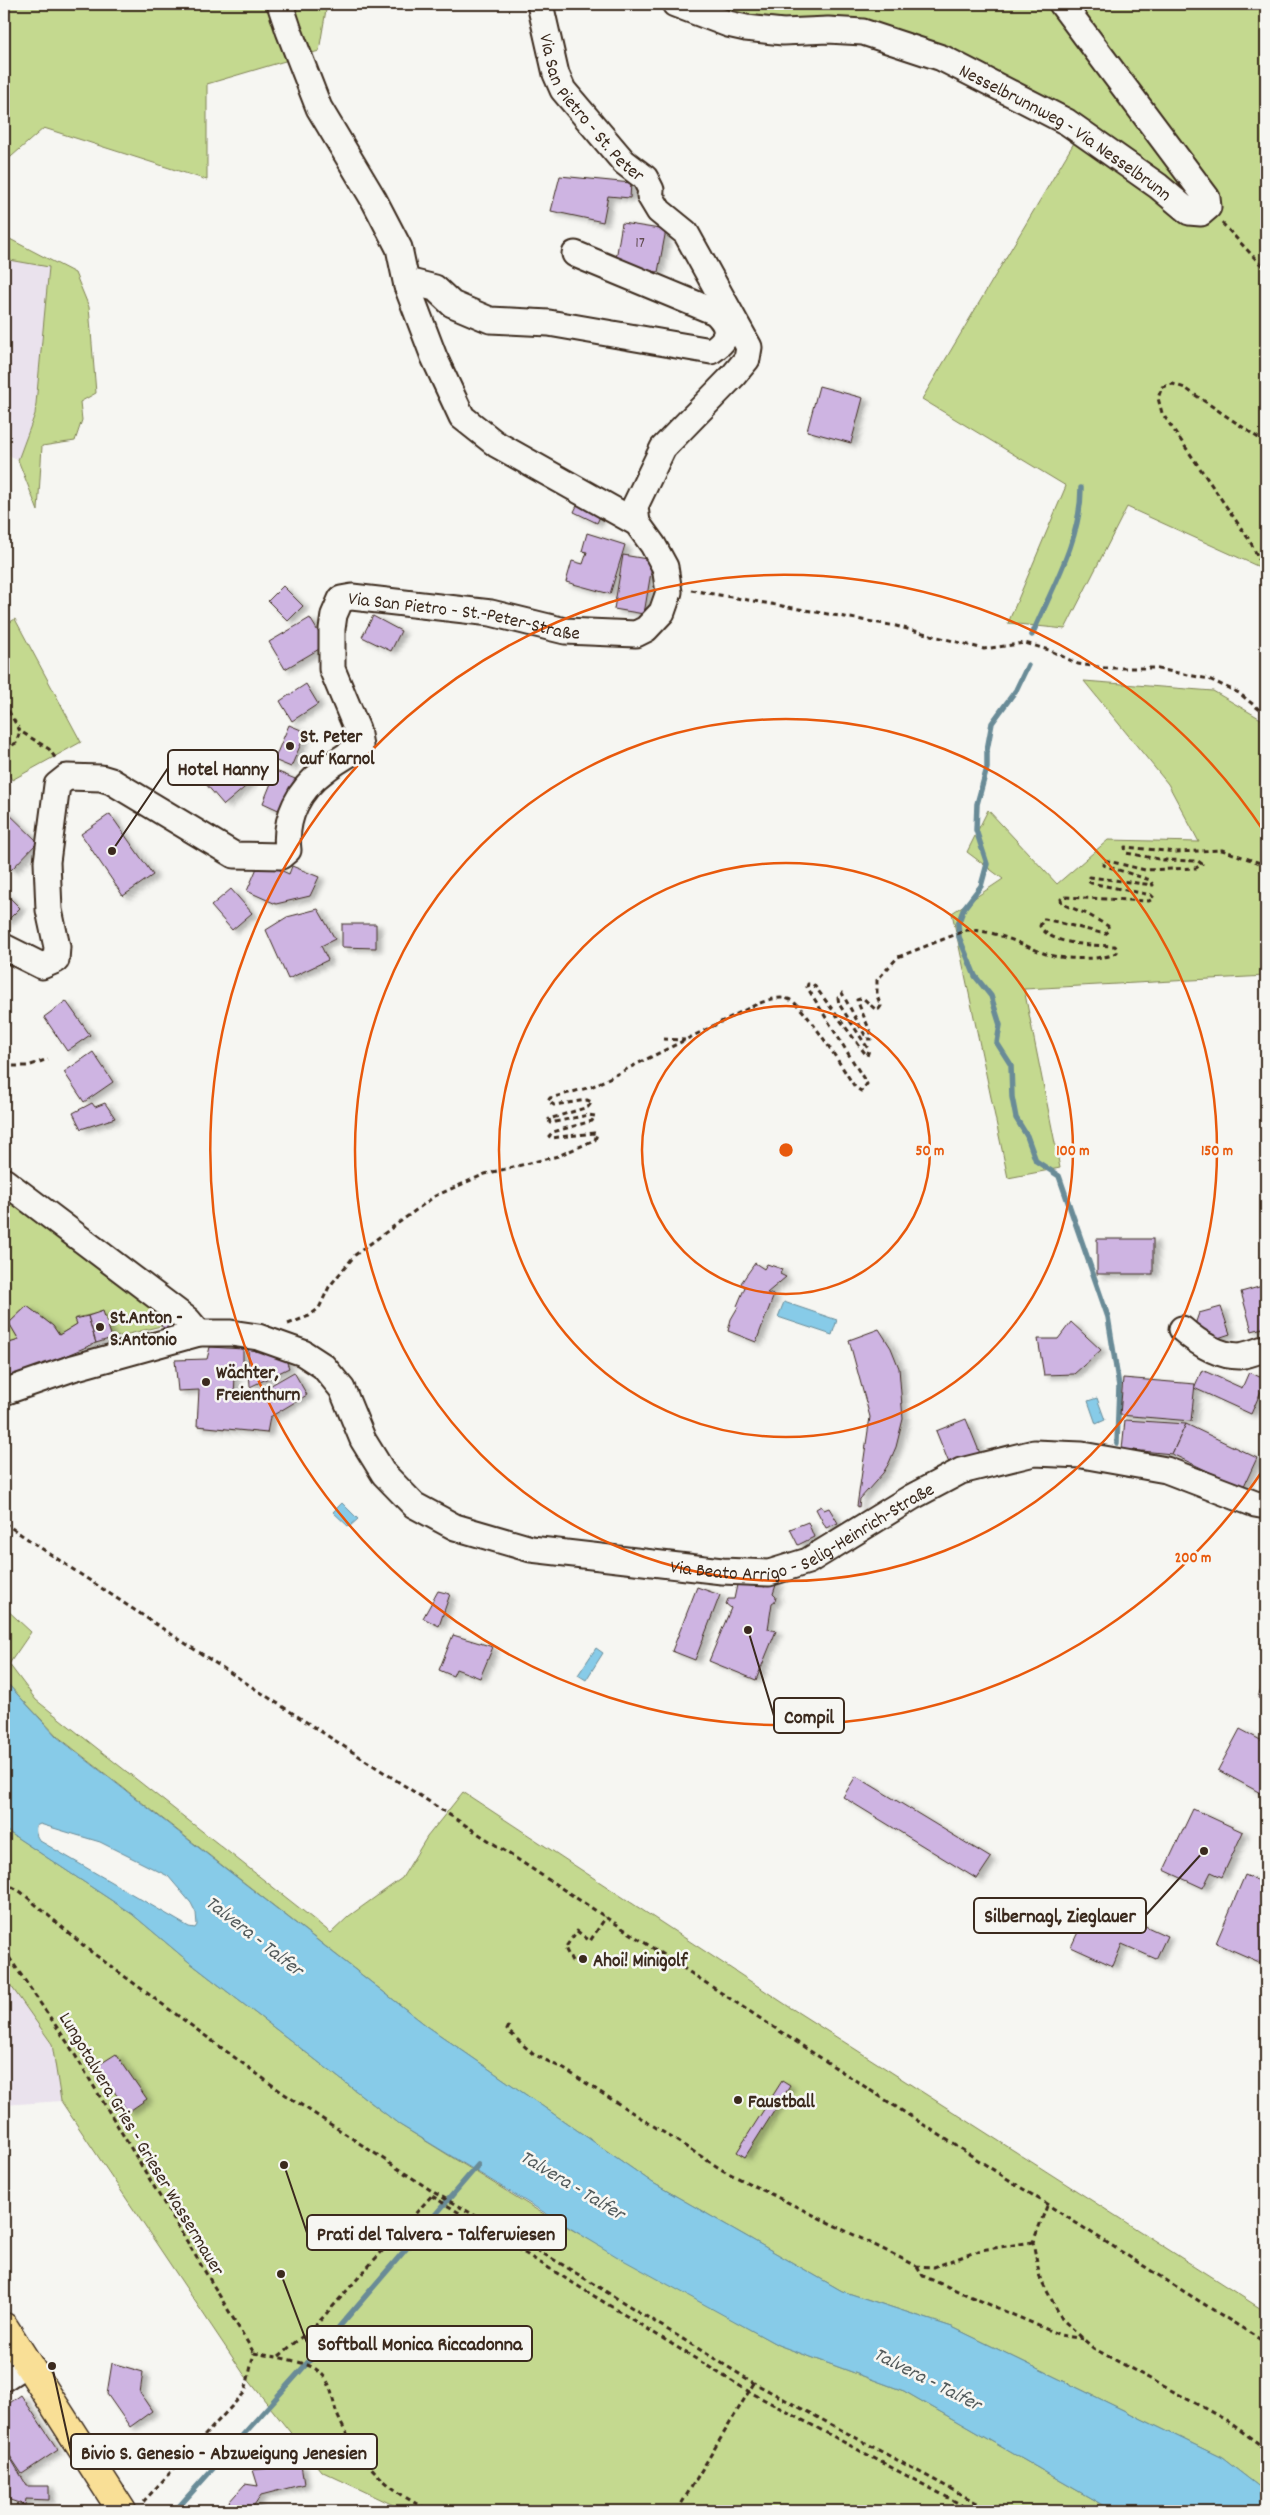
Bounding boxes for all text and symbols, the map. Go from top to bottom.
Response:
street label: Via San Pietro - St. Peter [530,31,649,190]
street label: Nesselbrunnweg - Via Nesselbrunn [954,59,1176,209]
house number: 17 [635,232,645,255]
street label: Via San Pietro - St.-Peter-Straße [347,587,580,649]
place label: St. Peter auf Karnol [300,725,375,774]
marker: St. Peter auf Karnol [284,740,296,752]
callout: Hotel Hanny [168,750,278,785]
text: Hotel Hanny [178,757,269,785]
centre of rings [777,1141,795,1159]
text: 50 m [916,1141,944,1163]
text: 100 m [1056,1141,1090,1163]
text: 150 m [1201,1141,1233,1163]
place label: St.Anton - S.Antonio [110,1306,183,1355]
marker: St.Anton - S.Antonio [94,1321,106,1333]
place label: Wächter, Freienthurn [216,1361,300,1410]
marker: Wächter, Freienthurn [200,1376,212,1388]
street label: Via Beato Arrigo - Selig-Heinrich-Straße [669,1478,940,1590]
text: 200 m [1175,1548,1211,1570]
callout: Compil [774,1698,844,1733]
text: Compil [784,1705,834,1733]
water label: Talvera - Talfer [198,1890,310,1986]
callout: Silbernagl, Zieglauer [974,1898,1146,1933]
text: Silbernagl, Zieglauer [984,1904,1136,1932]
place label: Ahoi! Minigolf [593,1949,689,1976]
marker: Ahoi! Minigolf [577,1953,589,1965]
street label: Lungotalvera Gries - Grieser Wassermauer [50,2008,230,2282]
place label: Faustball [748,2090,815,2117]
marker: Faustball [732,2094,744,2106]
water label: Talvera - Talfer [514,2144,631,2230]
callout: Prati del Talvera - Talferwiesen [307,2215,566,2250]
text: Prati del Talvera - Talferwiesen [317,2222,555,2250]
callout: Softball Monica Riccadonna [307,2326,532,2361]
text: Softball Monica Riccadonna [318,2332,523,2360]
water label: Talvera - Talfer [868,2342,988,2421]
callout: Bivio S. Genesio - Abzweigung Jenesien [71,2434,377,2469]
text: Bivio S. Genesio - Abzweigung Jenesien [81,2441,367,2469]

